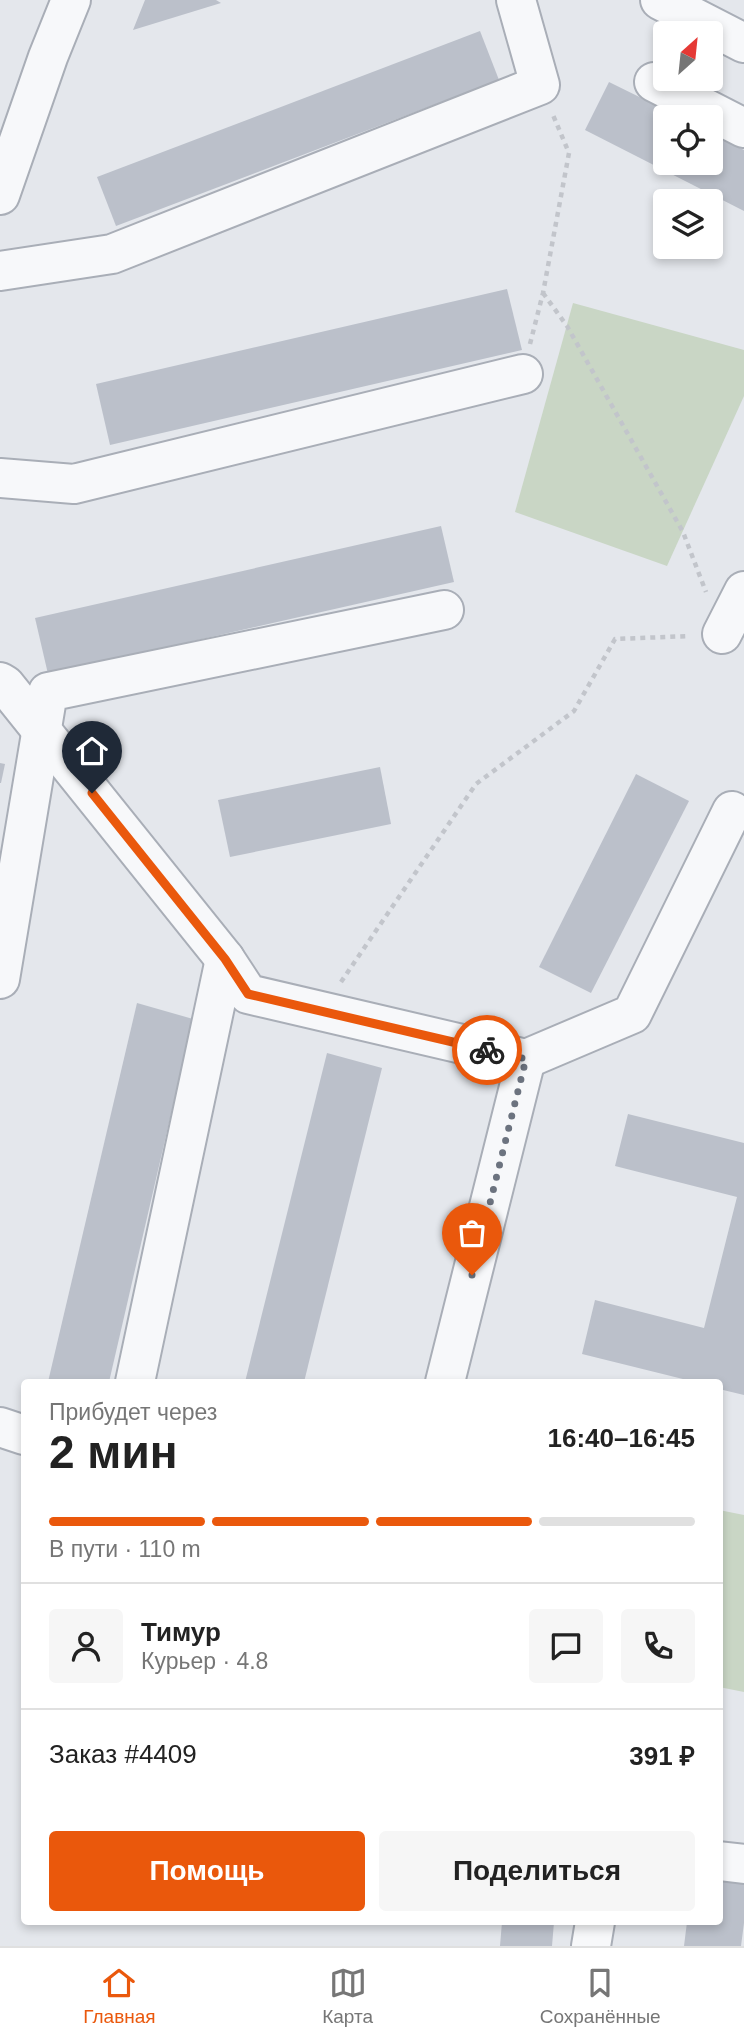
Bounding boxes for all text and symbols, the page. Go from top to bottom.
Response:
north arrow [653,21,723,91]
map controls [653,21,723,259]
button: locate [653,105,723,175]
button: layers [653,189,723,259]
pin [62,721,122,793]
icon: home [73,732,111,770]
courier [452,1015,522,1085]
icon: bike [468,1031,506,1069]
pin [442,1203,502,1275]
icon: bag [453,1214,491,1252]
text: Прибудет через [49,1399,217,1425]
text: 16:40–16:45 [548,1423,695,1453]
text: 2 мин [49,1426,177,1478]
text: В пути · 110 m [49,1536,201,1562]
button: person [49,1609,123,1683]
button: chat [529,1609,603,1683]
button: phone [621,1609,695,1683]
text: Тимур [141,1617,221,1647]
text: Курьер · 4.8 [141,1648,268,1674]
text: Заказ #4409 [49,1739,197,1769]
text: 391 ₽ [629,1741,695,1771]
button: Помощь [49,1831,365,1911]
button: Поделиться [379,1831,695,1911]
tab: Главная [83,1964,156,2028]
tab: Карта [322,1964,373,2028]
tab: Сохранённые [540,1964,661,2028]

